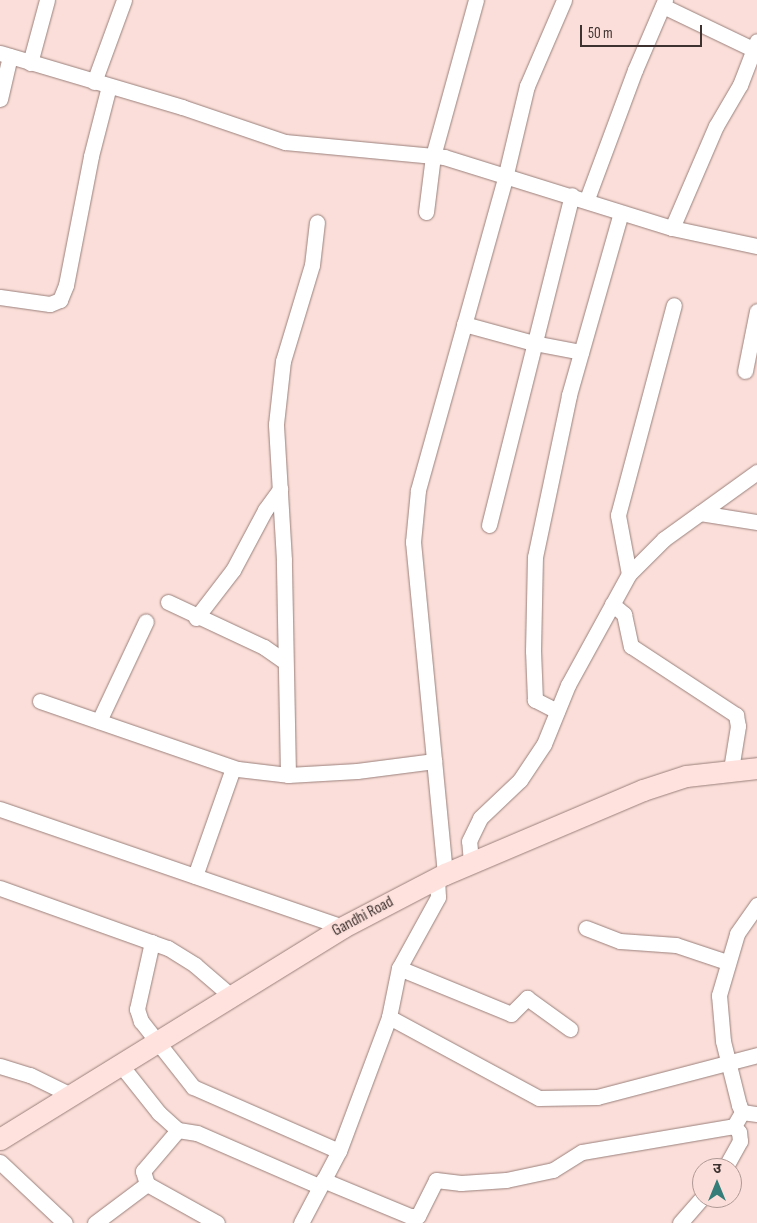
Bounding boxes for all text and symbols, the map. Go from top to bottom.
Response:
scale bar [582,15,704,47]
text: 50 m [588,24,613,43]
street label: Gandhi Road [329,893,397,941]
north arrow [692,1158,742,1208]
text: उ [713,1160,721,1177]

